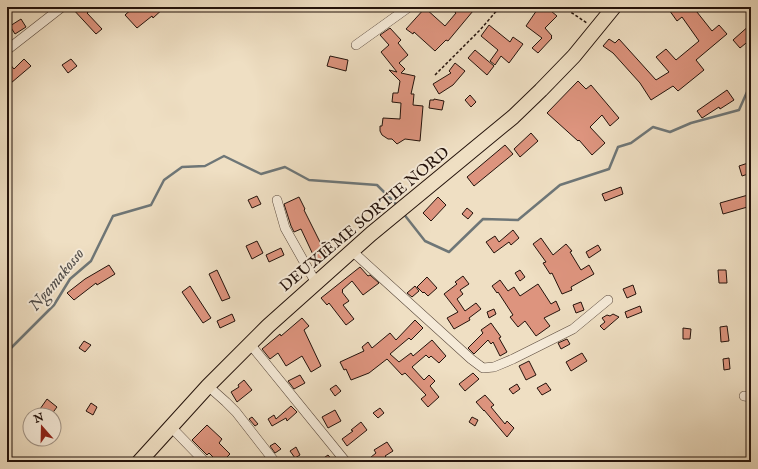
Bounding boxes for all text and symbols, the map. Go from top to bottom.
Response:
street label: DEUXIÈME SORTIE NORD [275,141,454,297]
water label: Ngamakosso [25,244,89,316]
north arrow [22,407,62,447]
text: N [31,410,46,427]

